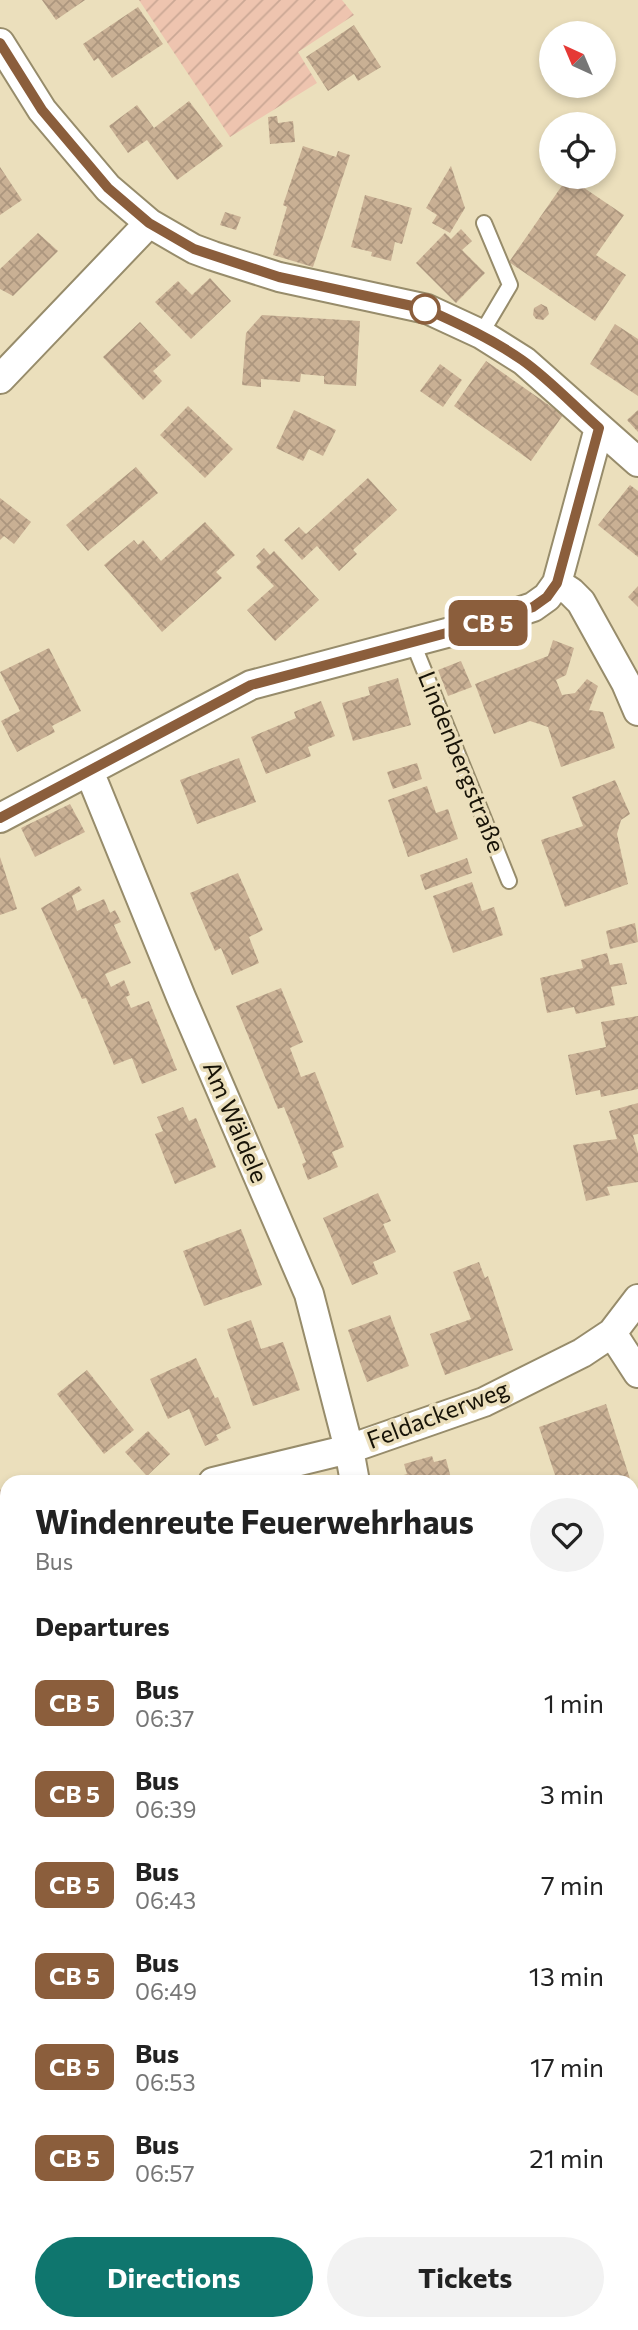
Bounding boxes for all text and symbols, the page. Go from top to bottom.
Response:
north arrow [539,21,616,98]
map controls [539,21,616,189]
button: locate [539,112,616,189]
unlabelled marker [410,294,440,324]
line badge: CB 5 [439,600,537,646]
text: CB 5 [463,608,513,637]
street label: Lindenbergstraße [413,666,512,856]
street label: Am Wäldele [198,1056,275,1187]
street label: Feldackerweg [363,1373,512,1454]
button: heart [530,1498,604,1572]
text: Windenreute Feuerwehrhaus [35,1500,474,1541]
text: Bus [35,1547,73,1575]
text: Departures [35,1610,170,1641]
text: Bus [135,1673,179,1704]
text: 1 min [544,1687,604,1718]
text: CB 5 [49,1688,100,1717]
text: 06:37 [135,1704,194,1732]
text: Bus [135,1764,179,1795]
text: 3 min [540,1778,604,1809]
text: CB 5 [49,1779,100,1808]
text: 06:39 [135,1795,196,1823]
text: Bus [135,1855,179,1886]
text: 7 min [541,1869,604,1900]
text: CB 5 [49,1870,100,1899]
text: 06:43 [135,1886,196,1914]
text: Bus [135,1946,179,1977]
text: 13 min [529,1960,604,1991]
text: CB 5 [49,1961,100,1990]
text: 06:49 [135,1977,197,2005]
text: Bus [135,2037,179,2068]
text: 17 min [530,2051,604,2082]
text: CB 5 [49,2052,100,2081]
text: 06:53 [135,2068,196,2096]
text: Bus [135,2128,179,2159]
text: 21 min [529,2142,604,2173]
text: CB 5 [49,2143,100,2172]
text: 06:57 [135,2159,195,2187]
button: Directions [35,2237,313,2317]
button: Tickets [327,2237,604,2317]

